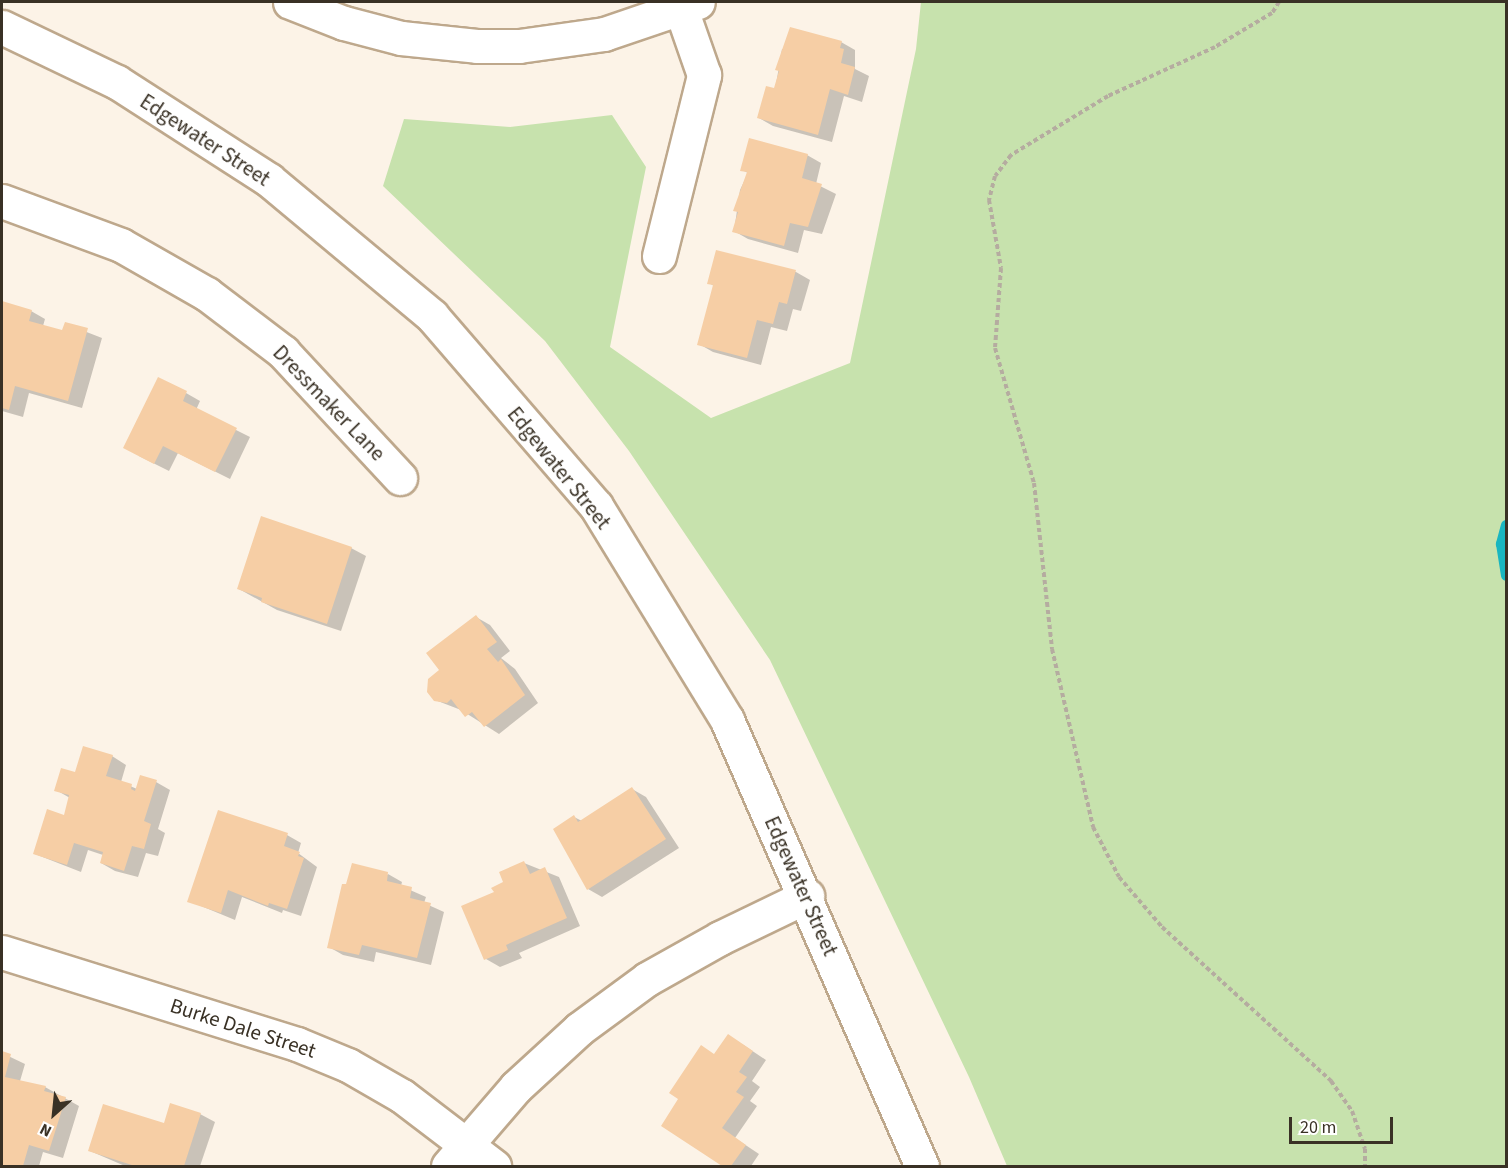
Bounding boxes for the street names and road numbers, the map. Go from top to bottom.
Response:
street label: Edgewater Street [135,89,275,191]
street label: Dressmaker Lane [268,340,390,466]
street label: Edgewater Street [502,402,616,534]
street label: Edgewater Street [759,812,843,960]
street label: Burke Dale Street [167,993,319,1063]

